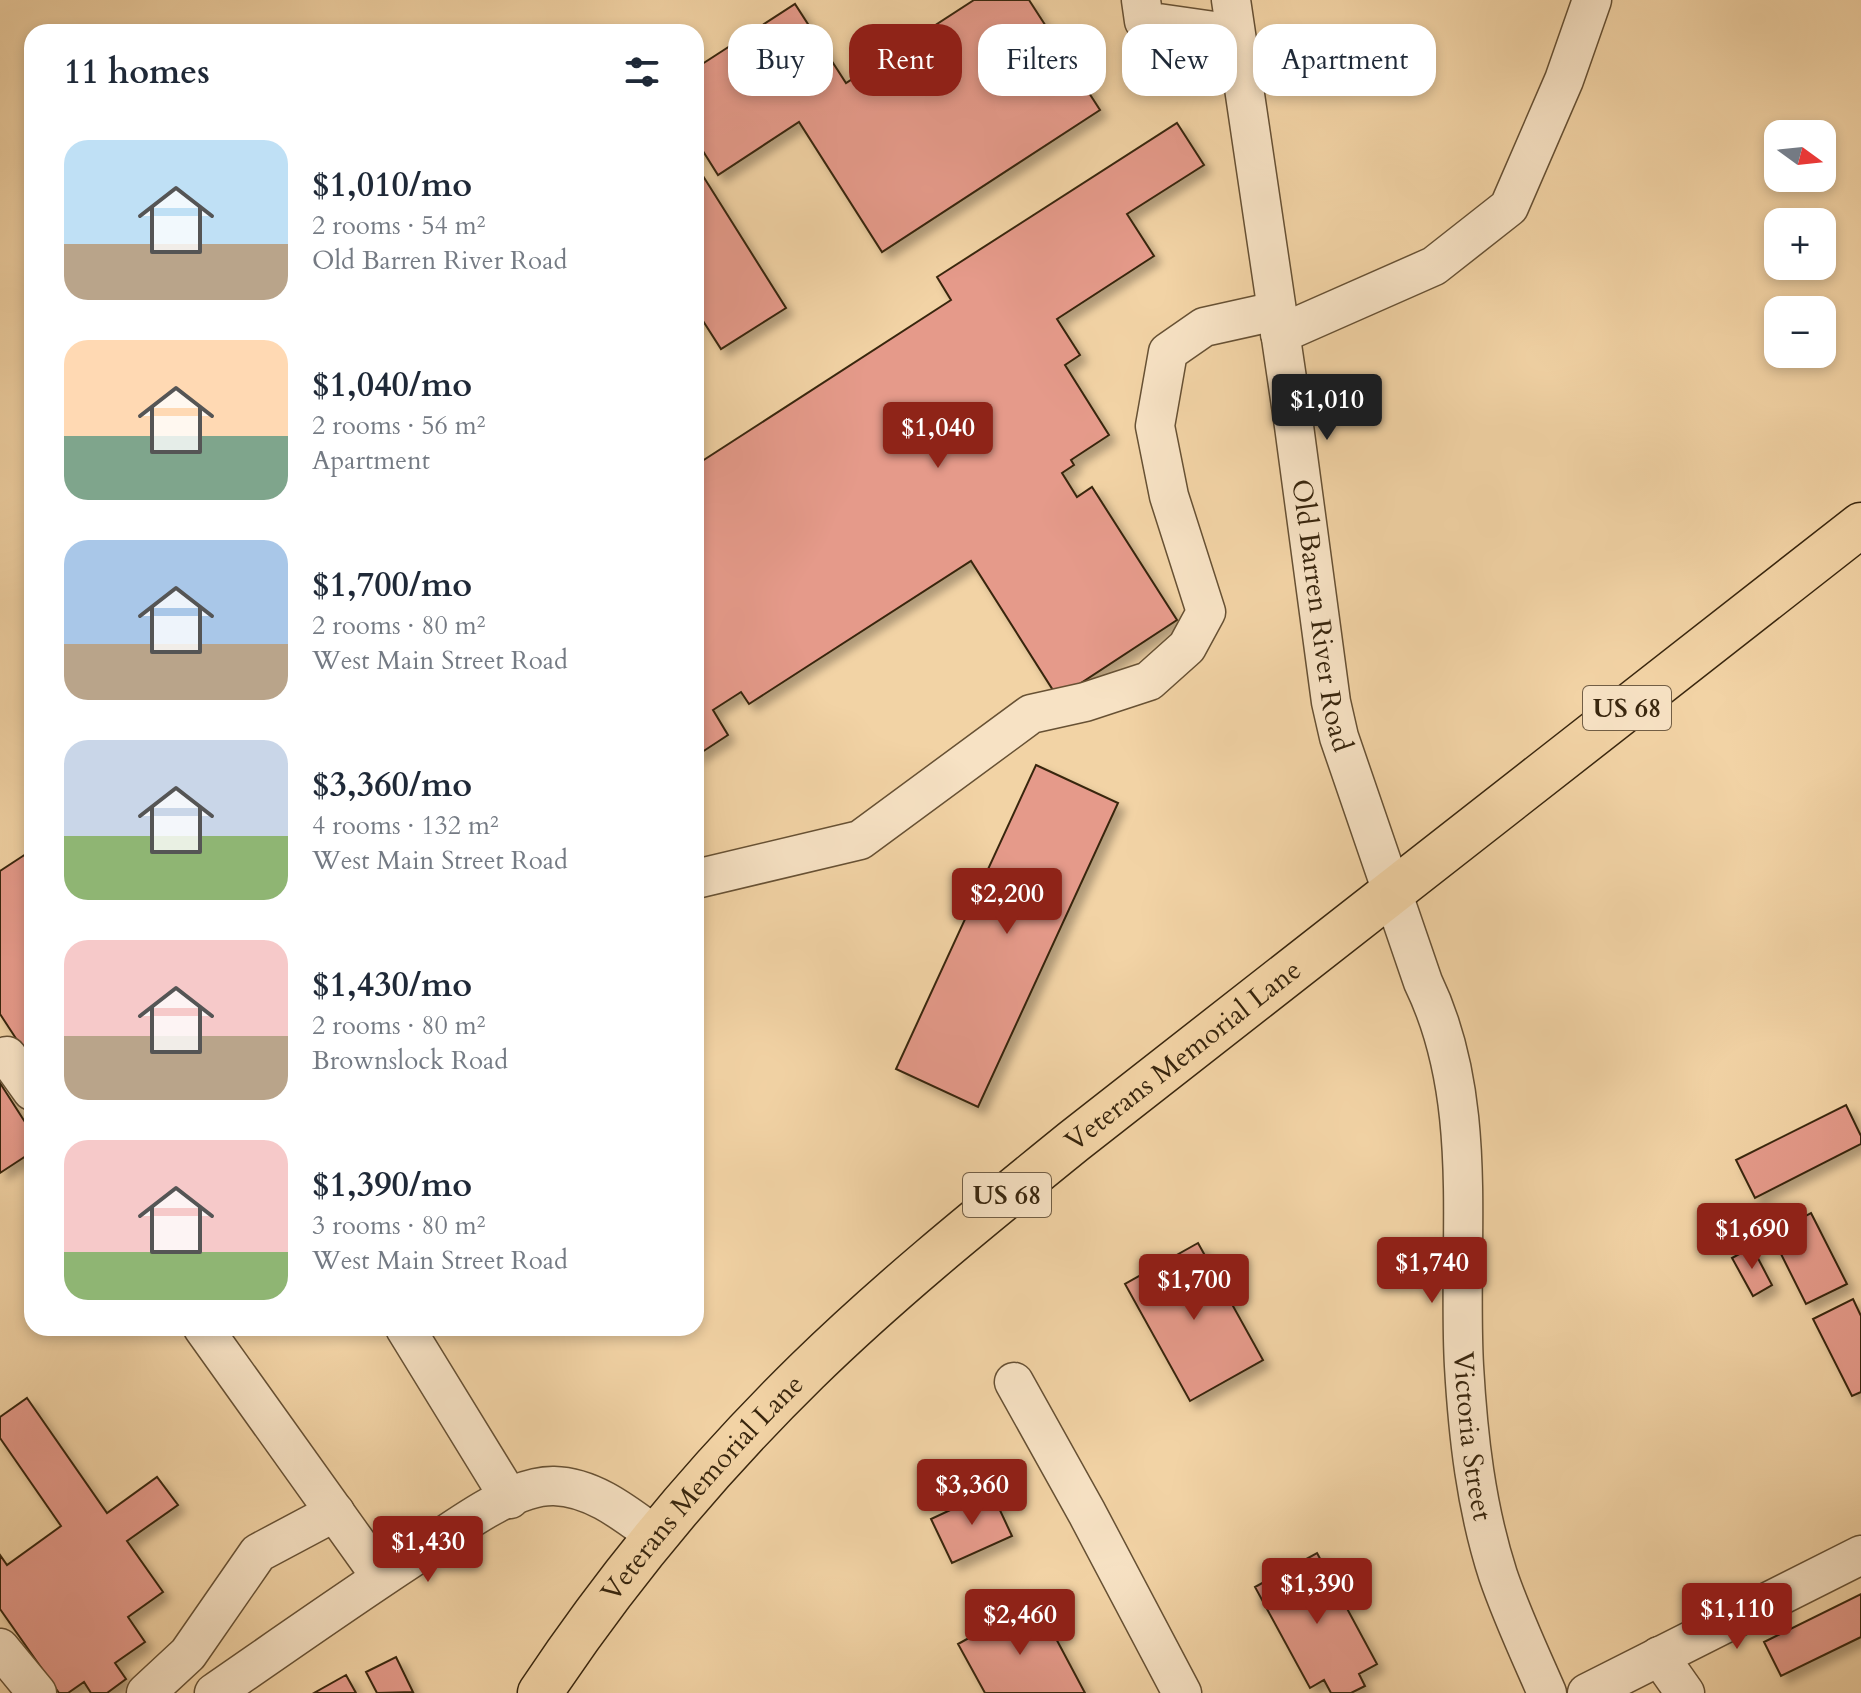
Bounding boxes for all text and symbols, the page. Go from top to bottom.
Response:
chip: Buy [728,24,833,96]
chip: Rent [849,24,962,96]
chip: Filters [978,24,1106,96]
chip: New [1122,24,1237,96]
chip: Apartment [1253,24,1436,96]
text: 11 homes [64,49,210,95]
icon: filters [620,50,664,94]
north arrow [1764,120,1836,192]
map controls [1764,120,1836,368]
text: $1,010/mo [312,162,472,208]
icon: home [128,172,224,268]
text: 2 rooms · 54 m² [312,208,485,243]
button: + [1764,208,1836,280]
text: Old Barren River Road [312,243,567,278]
button: − [1764,296,1836,368]
text: $1,040/mo [312,362,472,408]
icon: home [128,372,224,468]
pin: $1,010 [1262,374,1392,442]
text: $1,010 [1290,382,1364,417]
pin: $1,040 [873,402,1003,470]
text: 2 rooms · 56 m² [312,408,485,443]
text: $1,040 [901,410,975,445]
text: Apartment [312,443,430,478]
street label: Old Barren River Road [1282,477,1362,757]
text: $1,700/mo [312,562,472,608]
icon: home [128,572,224,668]
text: 2 rooms · 80 m² [312,608,485,643]
text: West Main Street Road [312,643,568,678]
road number: US 68 [1583,686,1671,730]
text: $3,360/mo [312,762,472,808]
icon: home [128,772,224,868]
text: 4 rooms · 132 m² [312,808,499,843]
text: West Main Street Road [312,843,568,878]
pin: $2,200 [942,868,1072,936]
text: $2,200 [970,876,1044,911]
street label: Veterans Memorial Lane [1057,951,1309,1160]
text: $1,430/mo [312,962,472,1008]
icon: home [128,972,224,1068]
text: 2 rooms · 80 m² [312,1008,485,1043]
text: Brownslock Road [312,1043,508,1078]
text: $1,390/mo [312,1162,472,1208]
icon: home [128,1172,224,1268]
road number: US 68 [963,1173,1051,1217]
pin: $1,690 [1687,1203,1817,1271]
text: 3 rooms · 80 m² [312,1208,485,1243]
text: $1,690 [1715,1211,1789,1246]
pin: $1,740 [1367,1237,1497,1305]
text: West Main Street Road [312,1243,568,1278]
text: $1,740 [1395,1245,1469,1280]
pin: $1,700 [1129,1254,1259,1322]
text: $1,700 [1157,1262,1231,1297]
street label: Victoria Street [1444,1350,1502,1524]
street label: Veterans Memorial Lane [592,1366,812,1609]
pin: $3,360 [907,1459,1037,1527]
text: $3,360 [935,1467,1009,1502]
pin: $1,430 [363,1516,493,1584]
text: $1,430 [391,1524,465,1559]
pin: $1,390 [1252,1558,1382,1626]
text: $1,390 [1280,1566,1354,1601]
pin: $1,110 [1672,1583,1802,1651]
pin: $2,460 [955,1589,1085,1657]
text: $1,110 [1700,1591,1774,1626]
text: $2,460 [983,1597,1057,1632]

